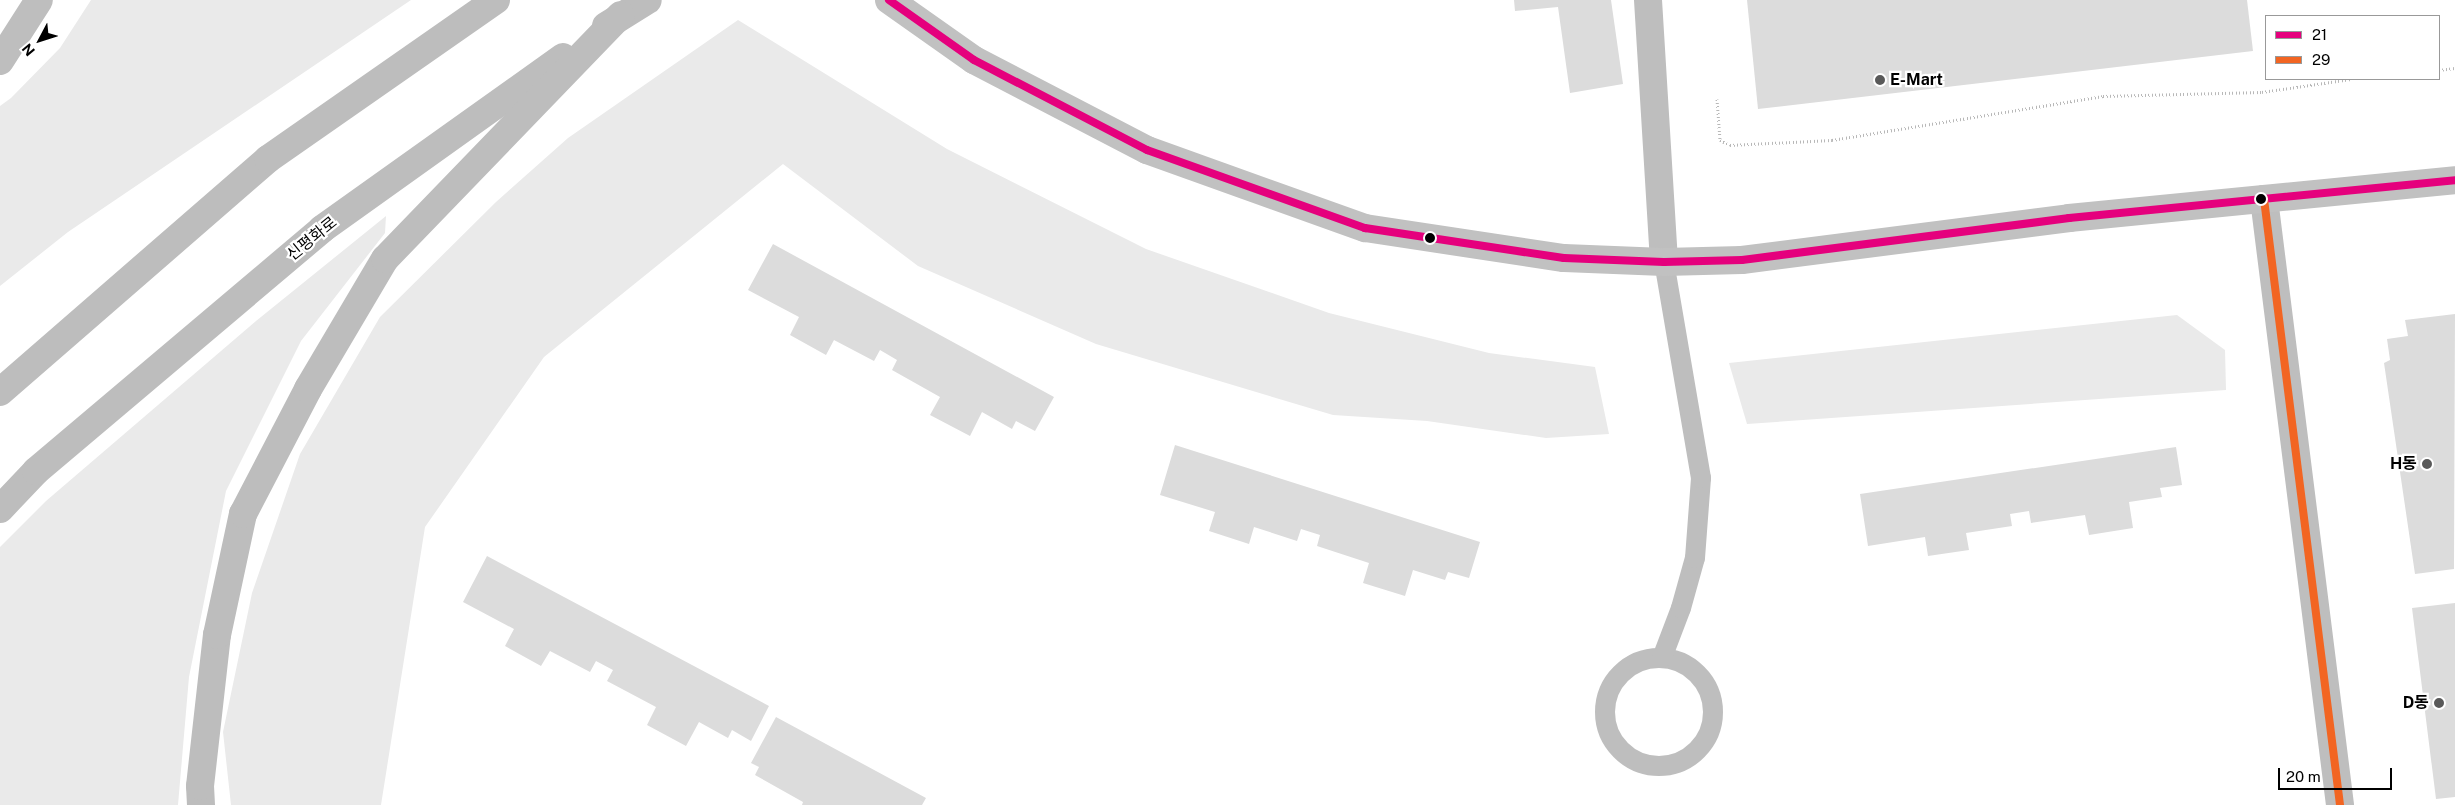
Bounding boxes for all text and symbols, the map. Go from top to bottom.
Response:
north arrow [15,15,65,65]
legend [2265,15,2440,80]
text: 21 [2312,26,2327,43]
text: N [19,40,38,59]
text: 29 [2312,51,2330,68]
place label: E-Mart [1890,70,1943,90]
marker: E-Mart [1874,74,1886,86]
unlabelled marker [2256,194,2266,204]
street label: 신평화로 [283,213,341,265]
unlabelled marker [1425,233,1435,243]
place label: H동 [2390,454,2417,474]
marker: H동 [2421,458,2433,470]
place label: D동 [2403,693,2429,713]
marker: D동 [2433,697,2445,709]
scale bar [2280,758,2394,790]
text: 20 m [2286,768,2321,785]

